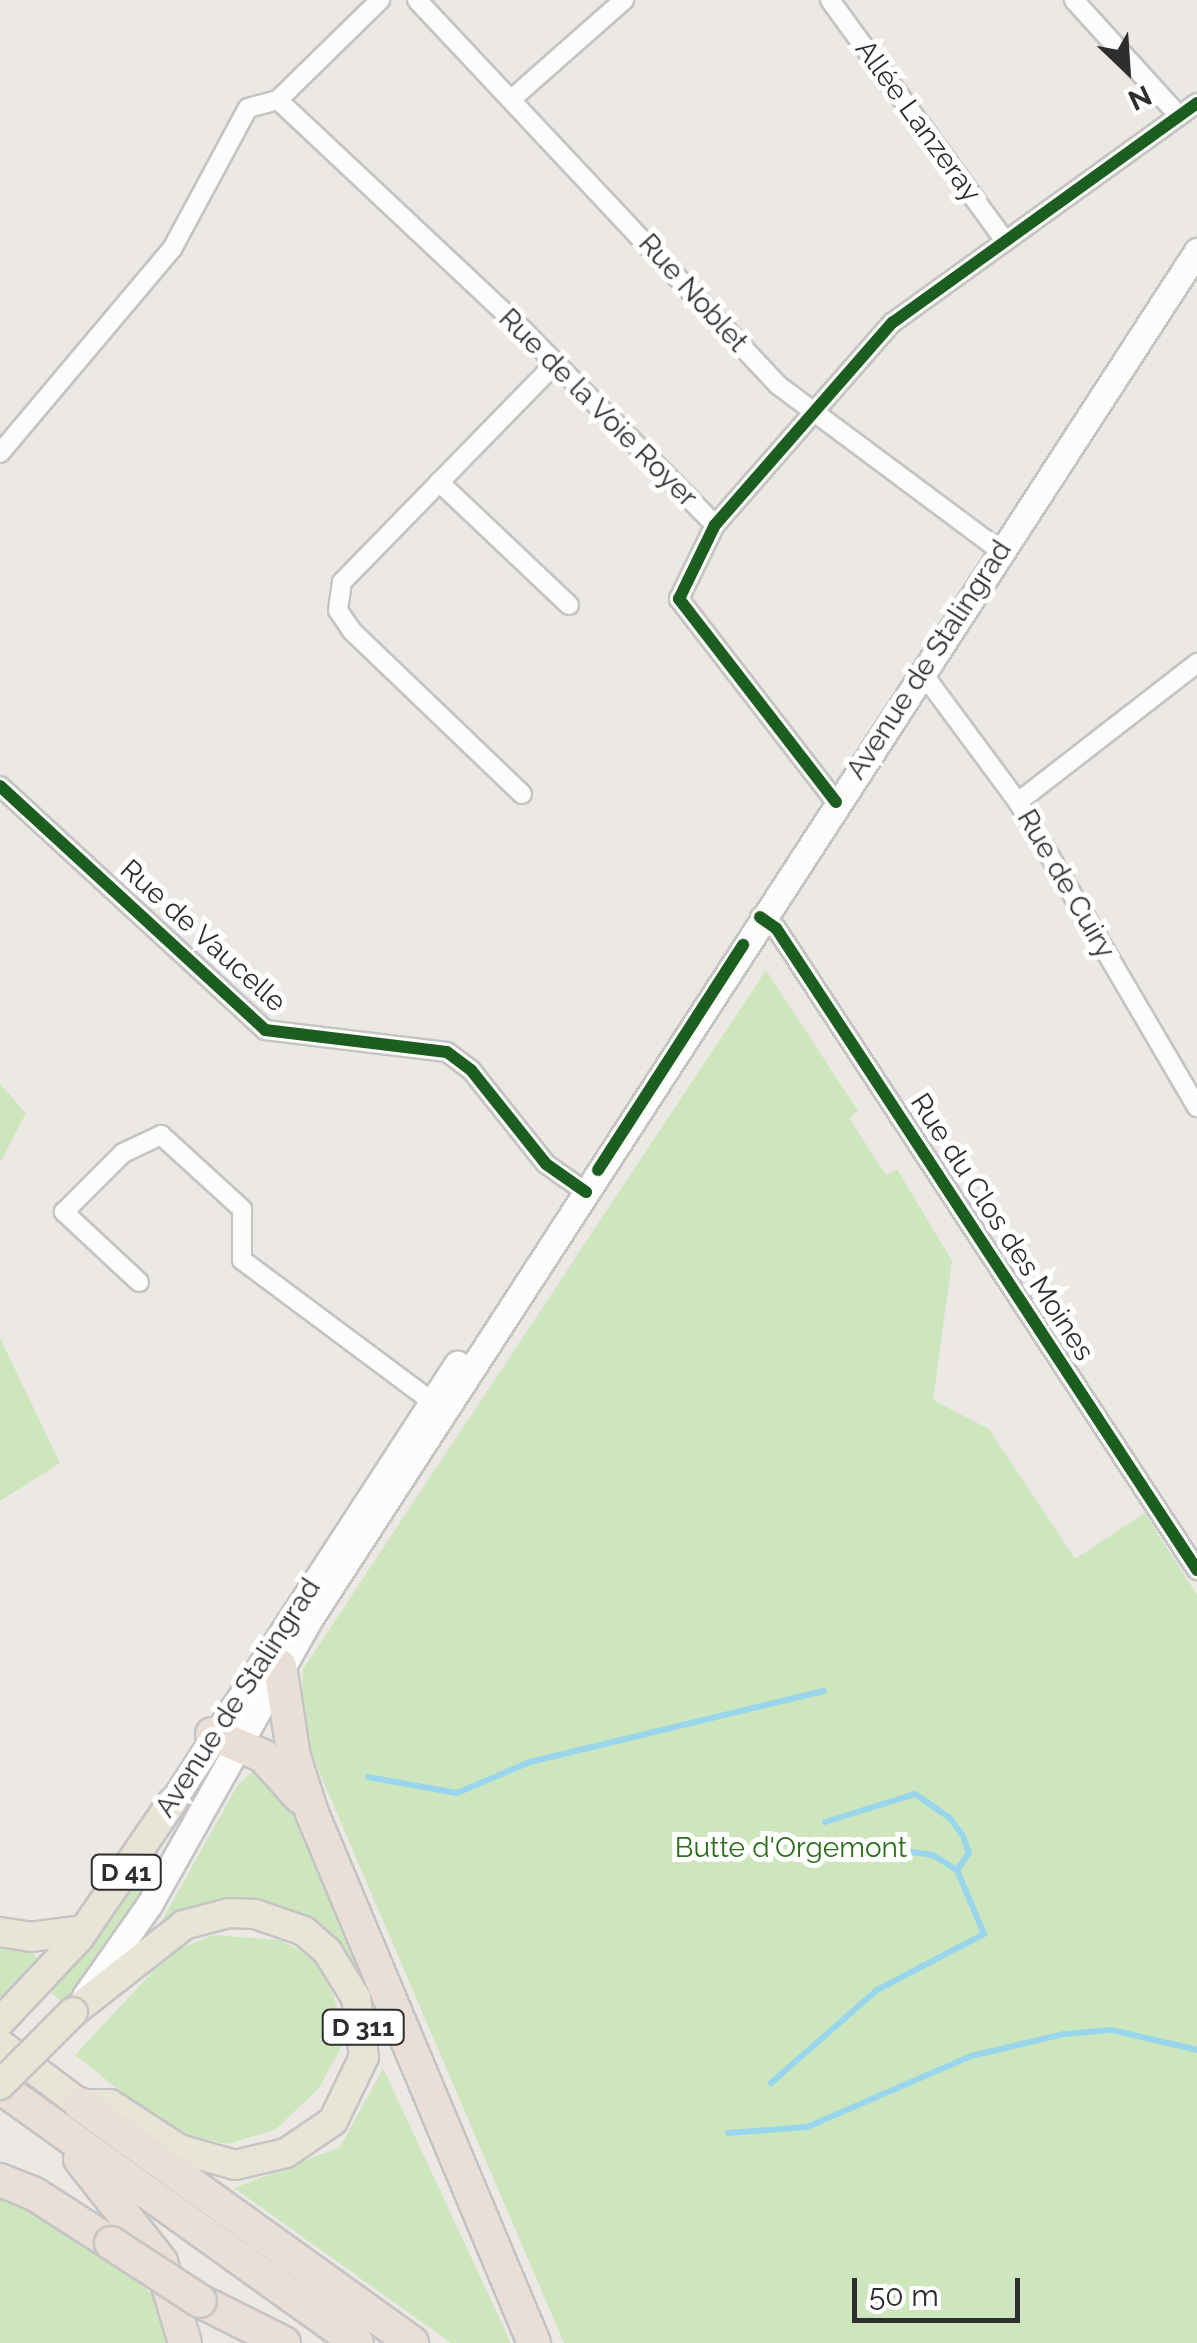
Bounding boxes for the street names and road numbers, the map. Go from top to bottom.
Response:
street label: Allée Lanzeray [848,34,988,208]
street label: Rue Noblet [631,227,755,359]
street label: Rue de la Voie Royer [491,301,705,515]
street label: Avenue de Stalingrad [839,534,1019,786]
street label: Rue de Cuiry [1010,804,1122,964]
street label: Rue de Vaucelle [113,853,293,1019]
street label: Rue du Clos des Moines [903,1087,1101,1367]
street label: Avenue de Stalingrad [148,1572,328,1824]
road number: D 41 [88,1852,164,1892]
road number: D 311 [320,2007,406,2047]

